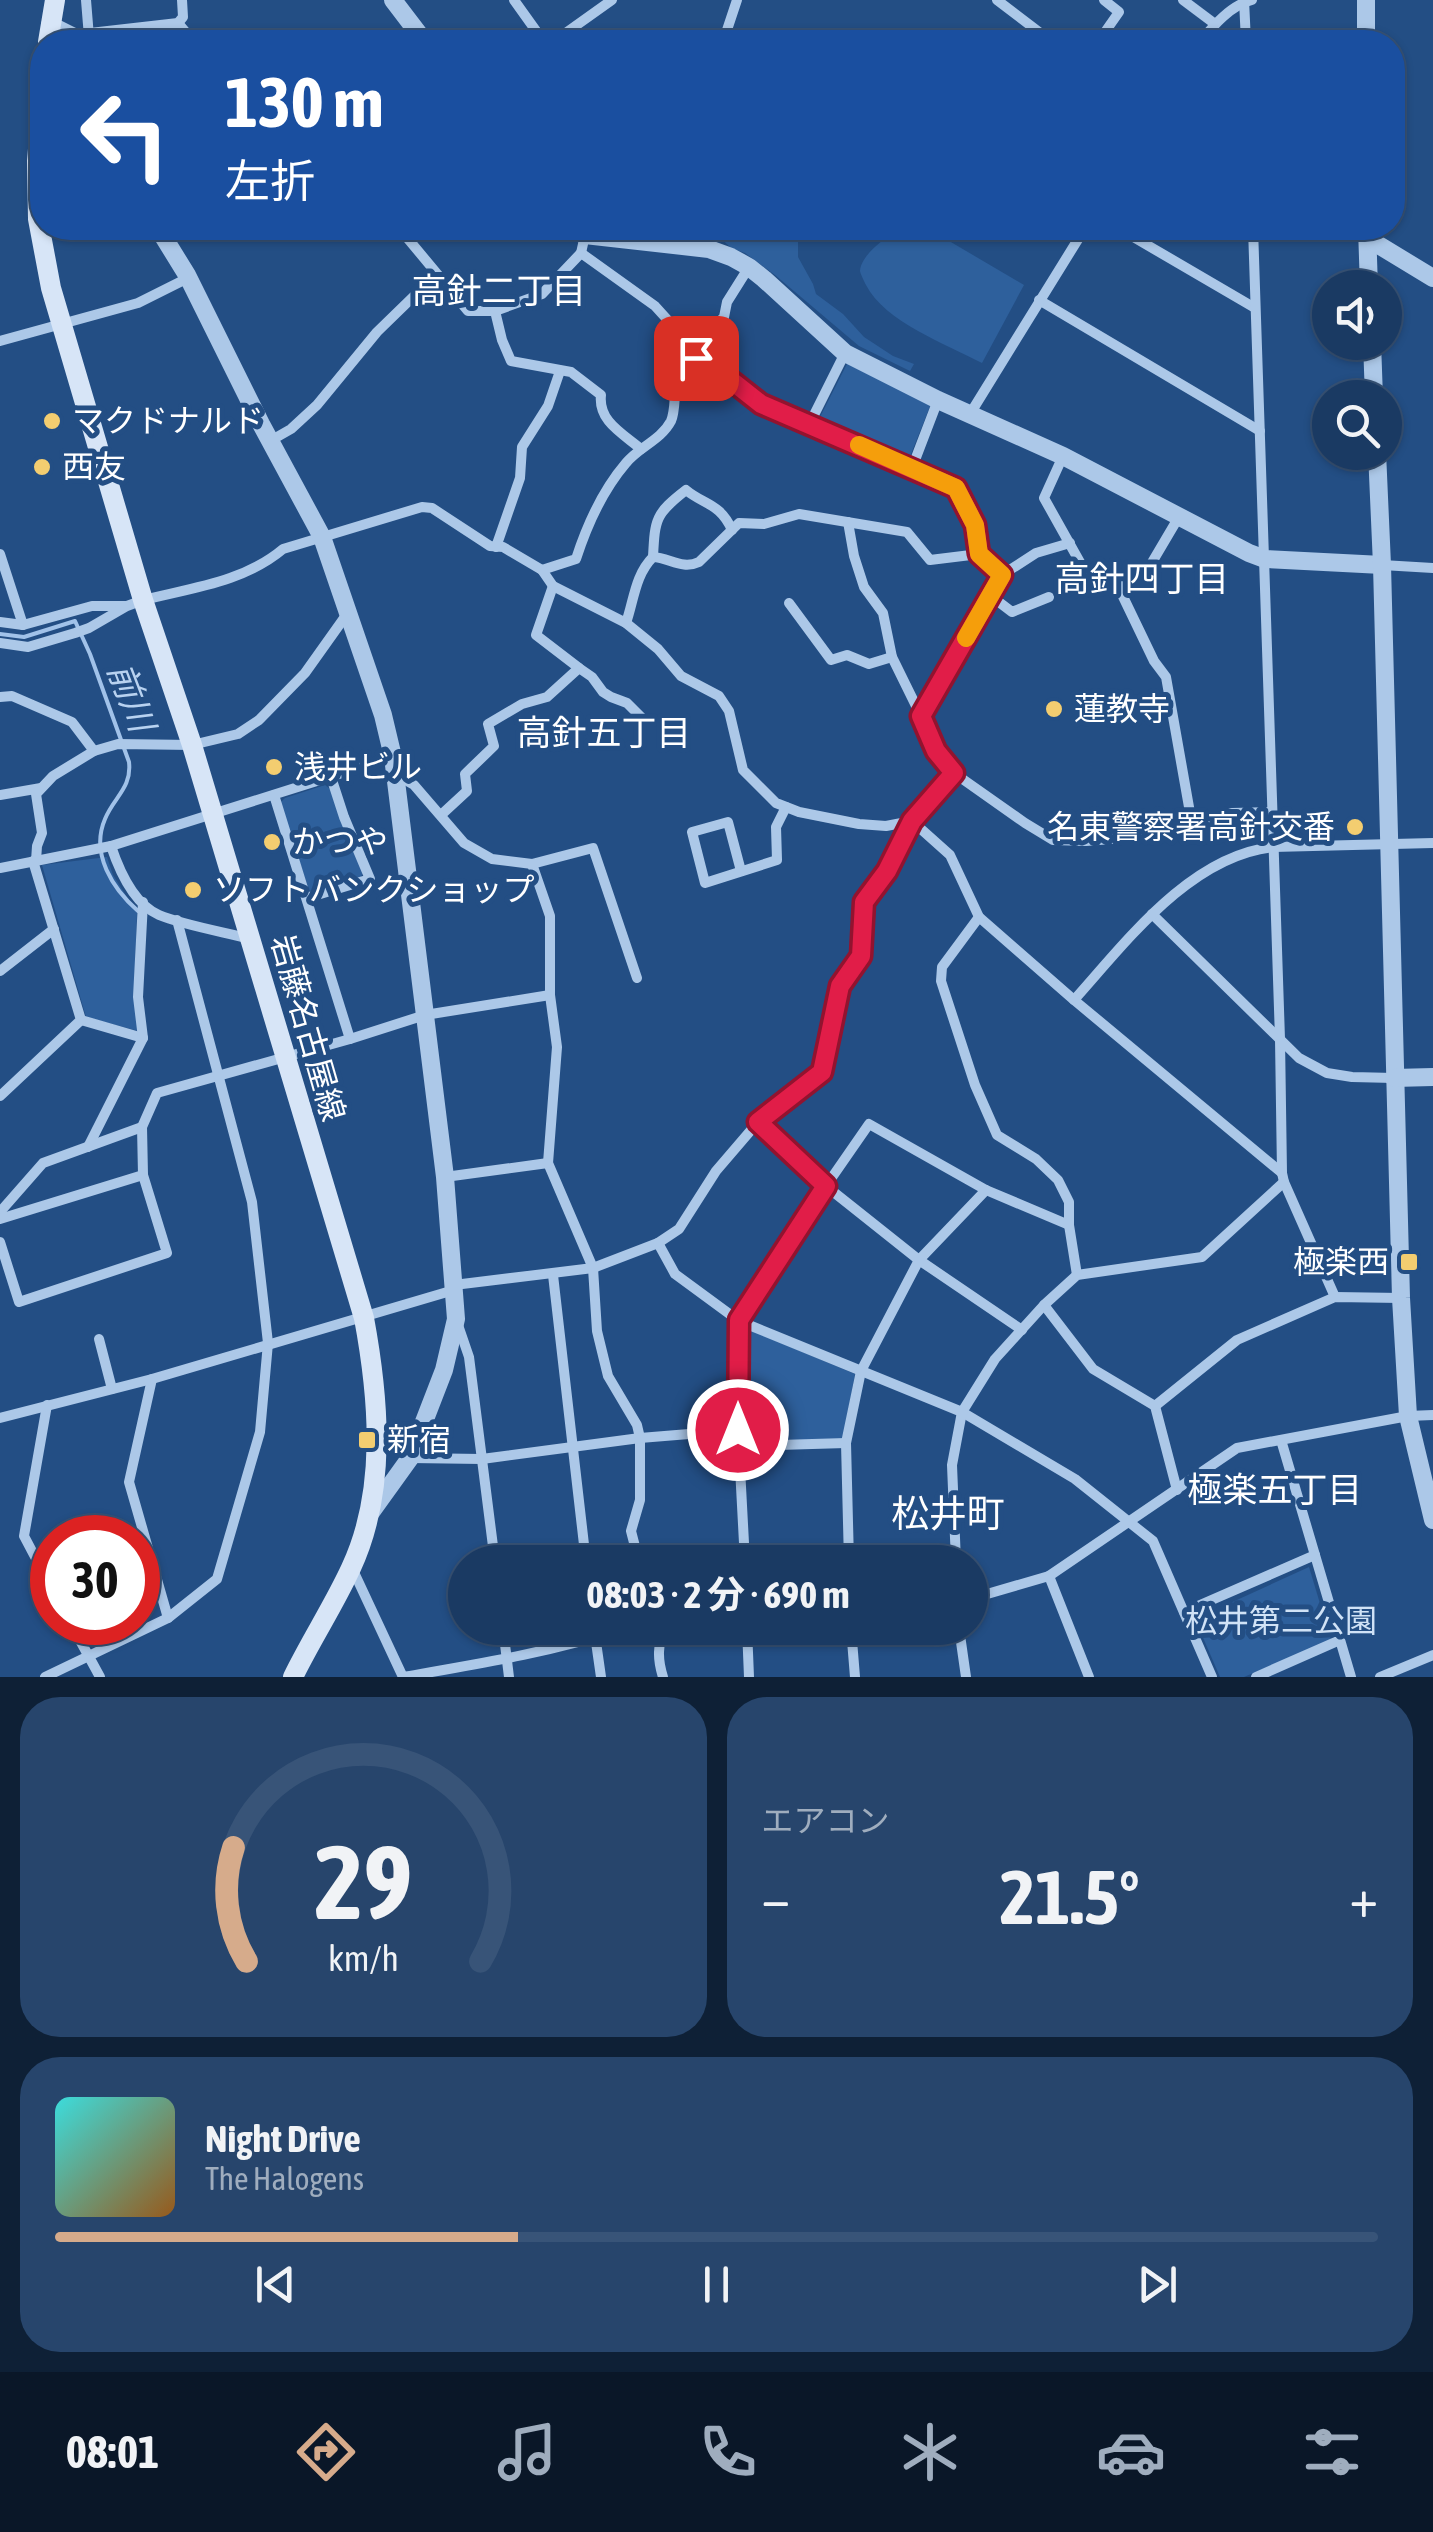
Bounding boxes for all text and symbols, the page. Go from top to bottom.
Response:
text: 130 m [225,62,384,142]
icon: left [60,70,190,200]
text: 左折 [225,155,315,207]
district label: 高針二丁目 [411,270,587,310]
map controls [1312,270,1402,470]
button: sound [1312,270,1402,360]
pin [654,316,739,401]
icon: arrive [669,331,724,386]
button: search [1312,380,1402,470]
place label: マクドナルド [72,402,264,439]
marker: マクドナルド [41,410,63,432]
place label: 西友 [62,448,126,485]
marker: 西友 [31,456,53,478]
district label: 高針四丁目 [1054,558,1230,598]
water label: 前川 [101,657,165,740]
place label: 蓮教寺 [1074,690,1170,727]
marker: 蓮教寺 [1043,698,1065,720]
district label: 高針五丁目 [516,712,692,752]
place label: 浅井ビル [294,748,422,785]
marker: 浅井ビル [263,756,285,778]
place label: 名東警察署高針交番 [1047,808,1335,845]
marker: 名東警察署高針交番 [1344,816,1366,838]
place label: かつや [292,823,388,860]
marker: かつや [261,831,283,853]
place label: ソフトバンクショップ [213,871,535,908]
marker: ソフトバンクショップ [182,879,204,901]
street label: 岩藤名古屋線 [264,930,353,1125]
place label: 極楽西 [1293,1243,1389,1280]
marker: 極楽西 [1398,1251,1420,1273]
position arrow [686,1378,790,1482]
place label: 新宿 [387,1421,451,1458]
marker: 新宿 [356,1429,378,1451]
district label: 極楽五丁目 [1187,1469,1363,1509]
district label: 松井町 [891,1492,1005,1535]
speed limit sign: 30 [30,1515,160,1645]
text: 08:03 · 2 分 · 690 m [586,1573,850,1616]
park label: 松井第二公園 [1185,1602,1377,1639]
text: エアコン [762,1802,890,1839]
text: 29 [314,1822,412,1941]
text: 21.5° [1000,1854,1140,1940]
text: − [762,1866,790,1929]
text: + [1349,1866,1378,1929]
text: km/h [328,1938,399,1979]
text: Night Drive [205,2117,361,2160]
text: The Halogens [205,2160,364,2197]
icon: previous [248,2257,303,2312]
icon: pause [689,2257,744,2312]
icon: next [1130,2257,1185,2312]
icon: directions [291,2417,361,2487]
icon: music [492,2417,562,2487]
icon: phone [693,2417,763,2487]
icon: climate [895,2417,965,2487]
icon: car [1096,2417,1166,2487]
icon: filters [1297,2417,1367,2487]
text: 08:01 [66,2426,159,2478]

